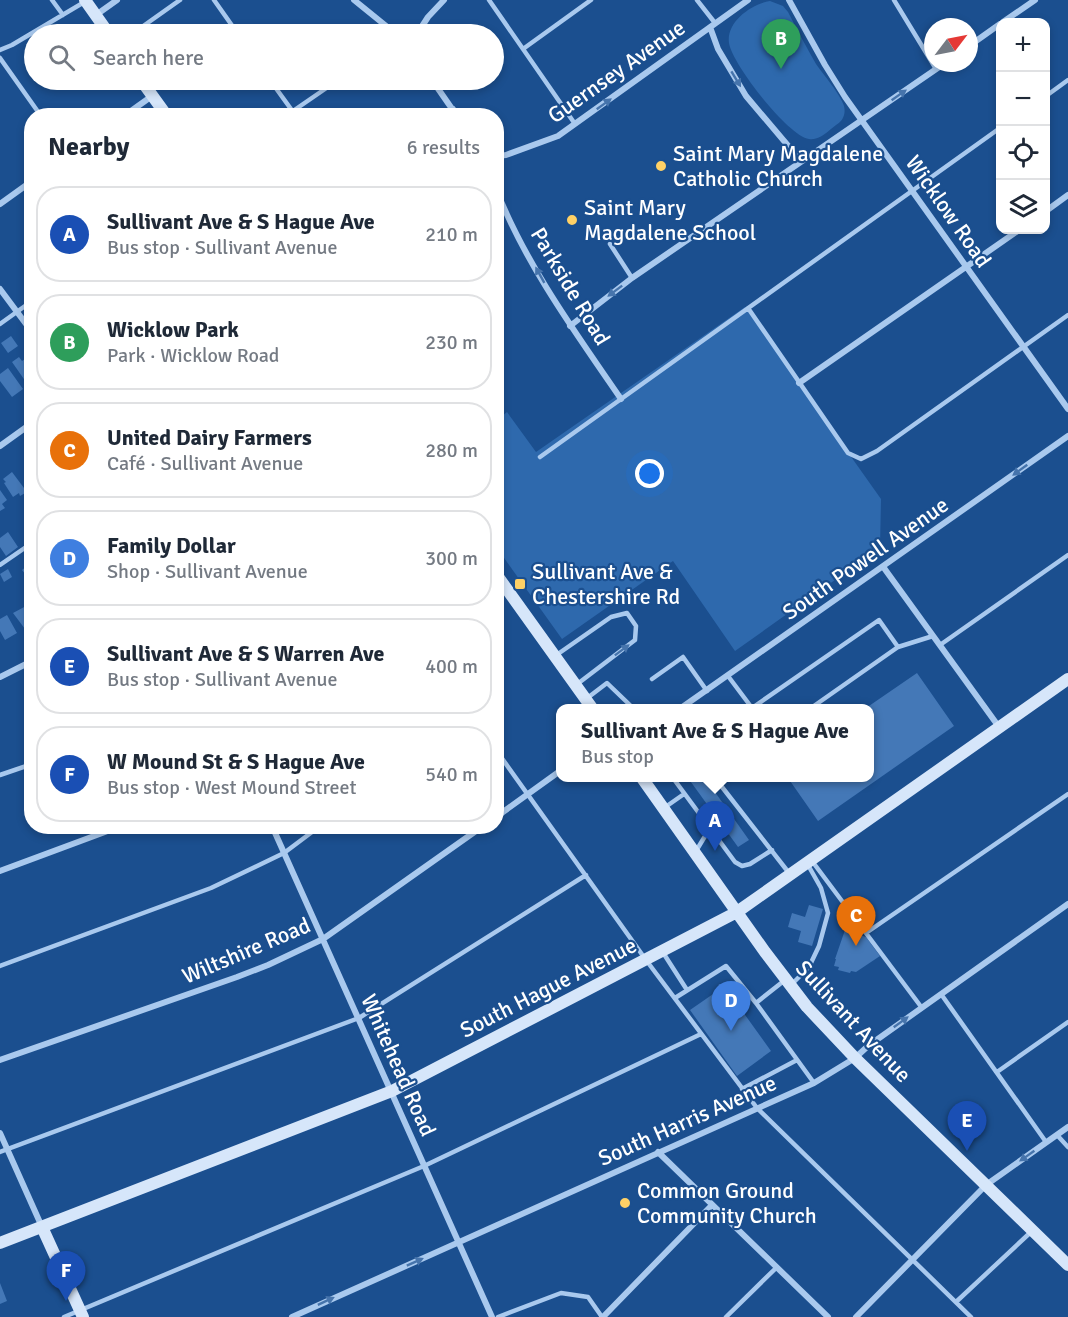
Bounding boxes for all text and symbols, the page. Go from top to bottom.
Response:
street label: Guernsey Avenue [542,14,690,129]
north arrow [924,18,978,72]
map controls [996,18,1050,234]
button: + [996,18,1050,72]
pin: B [762,20,800,69]
search box [24,24,504,90]
icon: search [45,41,78,74]
text: Search here [93,44,204,71]
one-way arrow [731,71,742,87]
button: − [996,72,1050,126]
one-way arrow [891,89,907,101]
one-way arrow [596,98,612,110]
button: locate [996,126,1050,180]
text: Nearby [48,131,129,163]
text: 6 results [407,135,480,160]
place label: Saint Mary Magdalene Catholic Church [673,140,883,192]
street label: Wicklow Road [900,150,997,273]
marker: Saint Mary Magdalene Catholic Church [654,159,668,173]
button: layers [996,180,1050,234]
place label: Saint Mary Magdalene School [584,194,756,246]
text: Sullivant Ave & S Hague Ave [107,208,375,235]
marker: Saint Mary Magdalene School [565,213,579,227]
text: A [63,222,76,247]
text: 210 m [425,222,478,247]
street label: Parkside Road [525,223,616,350]
text: Bus stop · Sullivant Avenue [107,235,337,260]
one-way arrow [535,267,545,284]
one-way arrow [607,285,623,298]
text: Wicklow Park [107,316,239,343]
text: B [63,330,76,355]
text: 230 m [425,330,478,355]
text: Park · Wicklow Road [107,343,279,368]
text: United Dairy Farmers [107,424,312,451]
text: C [63,438,76,463]
text: 280 m [425,438,478,463]
text: Café · Sullivant Avenue [107,451,303,476]
your location [635,459,664,488]
one-way arrow [1013,464,1029,476]
street label: South Powell Avenue [777,491,953,626]
text: Family Dollar [107,532,236,559]
text: D [63,546,76,571]
text: 300 m [425,546,478,571]
place label: Sullivant Ave & Chestershire Rd [532,558,680,610]
text: Shop · Sullivant Avenue [107,559,308,584]
marker: Sullivant Ave & Chestershire Rd [513,577,527,591]
text: Sullivant Ave & S Warren Ave [107,640,384,667]
one-way arrow [615,644,630,656]
text: E [64,654,75,679]
text: 400 m [425,654,478,679]
text: Bus stop · Sullivant Avenue [107,667,337,692]
popup [556,704,874,782]
text: Sullivant Ave & S Hague Ave [581,717,849,744]
text: Bus stop [581,744,654,769]
text: W Mound St & S Hague Ave [107,748,365,775]
text: F [64,762,75,787]
text: 540 m [425,762,478,787]
text: Bus stop · West Mound Street [107,775,357,800]
pin: A [696,802,734,851]
pin: C [836,896,876,946]
street label: Wiltshire Road [178,911,314,990]
street label: South Hague Avenue [455,931,641,1044]
street label: Sullivant Avenue [790,955,917,1088]
pin: D [712,982,750,1031]
street label: Whitehead Road [355,990,442,1140]
one-way arrow [894,1017,909,1029]
street label: South Harris Avenue [594,1069,780,1172]
pin: E [948,1102,986,1151]
one-way arrow [1019,1150,1035,1162]
place label: Common Ground Community Church [637,1177,817,1229]
marker: Common Ground Community Church [618,1196,632,1210]
pin: F [46,1252,86,1301]
one-way arrow [406,1257,423,1266]
one-way arrow [318,1296,336,1306]

